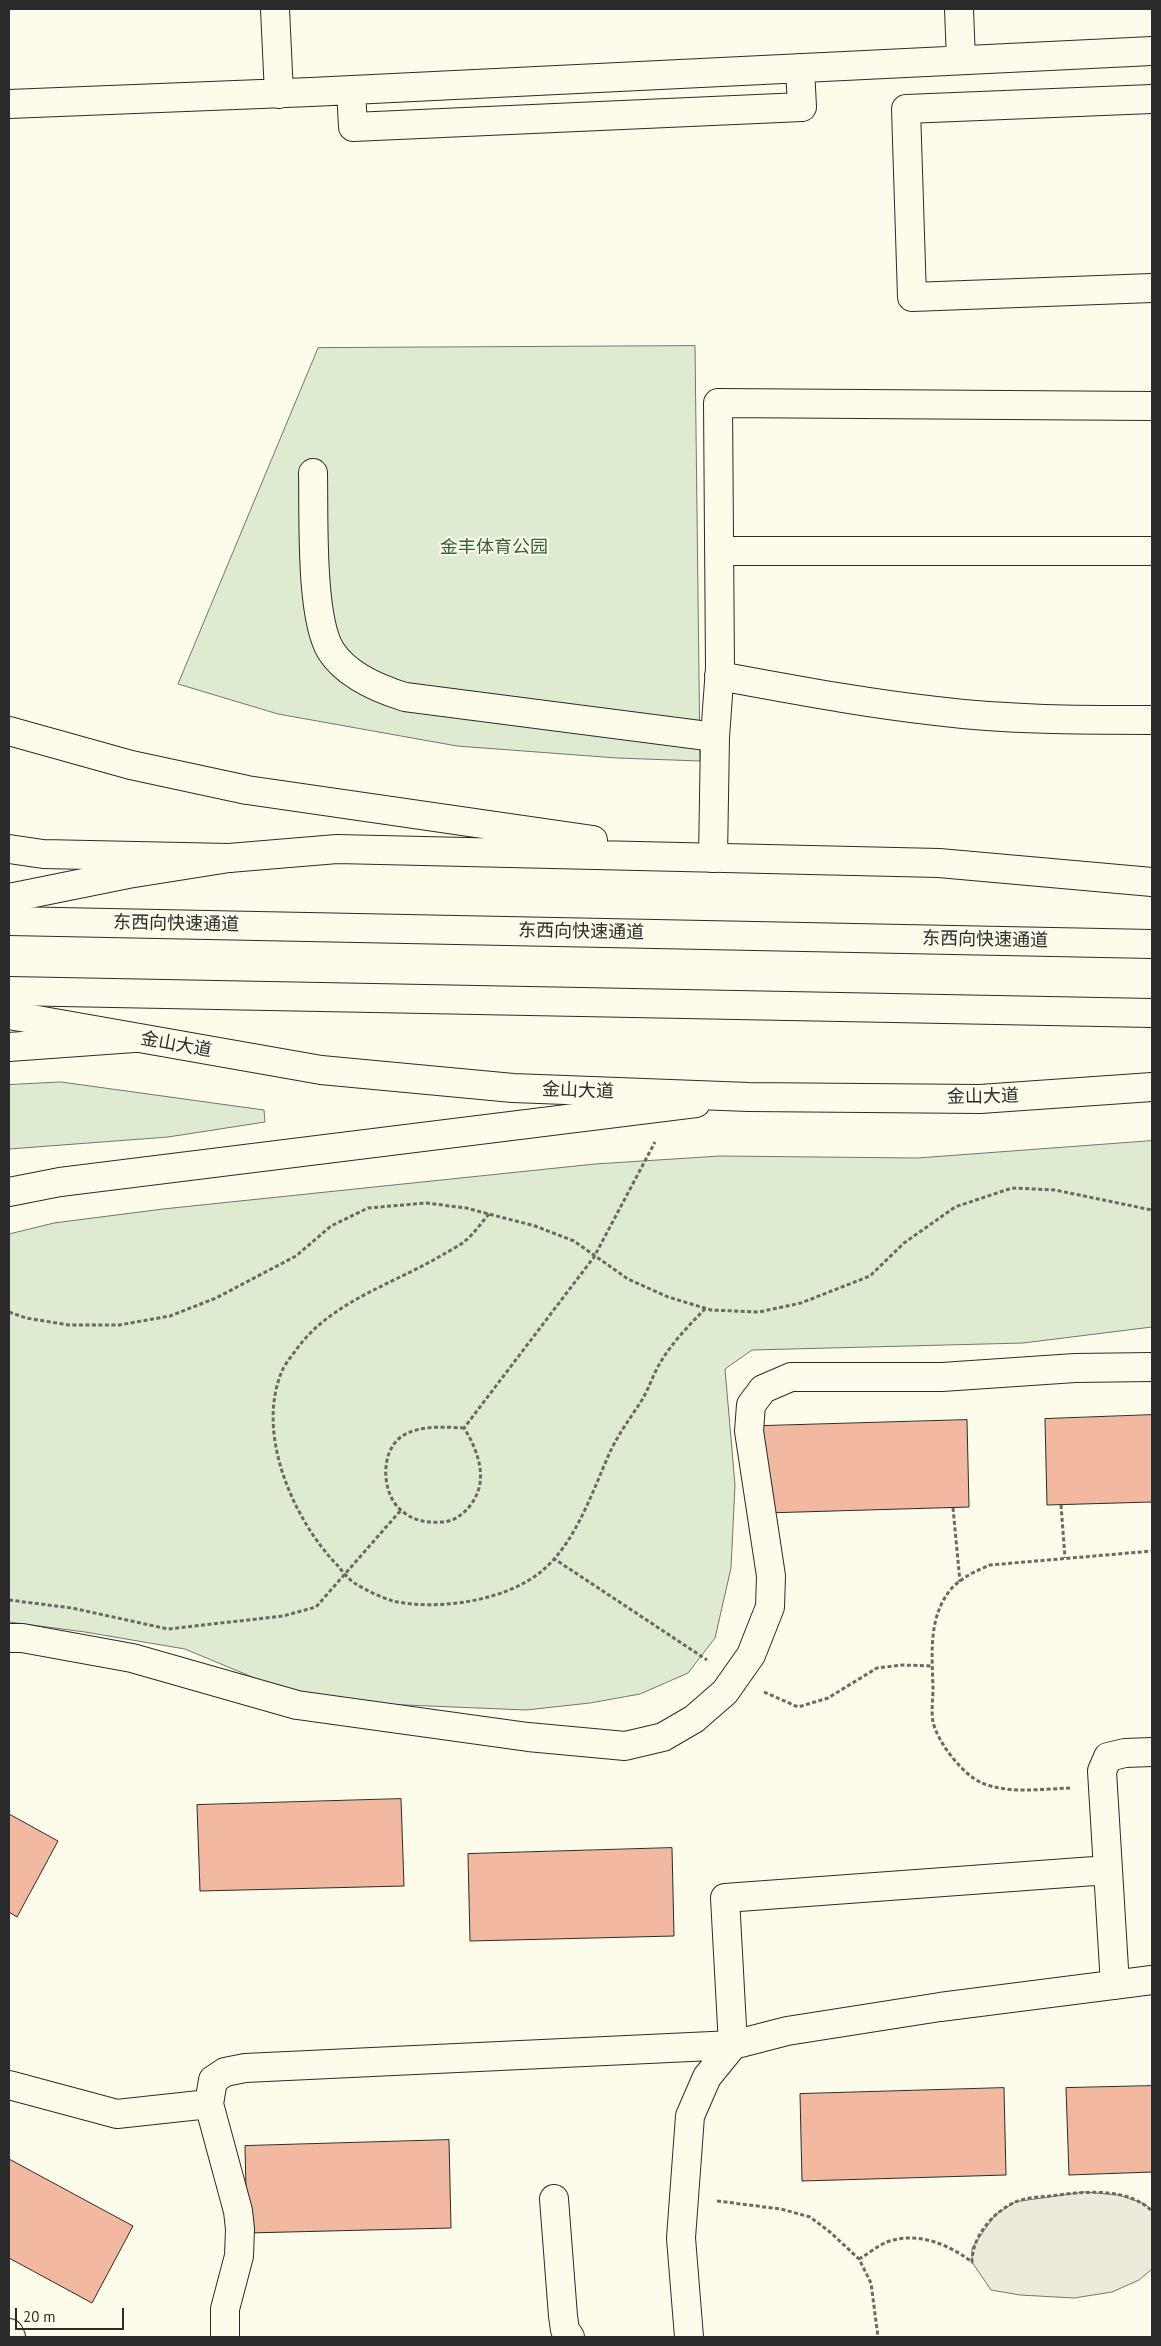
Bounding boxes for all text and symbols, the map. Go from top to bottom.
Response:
park label: 金丰体育公园 [440,537,548,559]
street label: 东西向快速通道 [113,912,239,936]
street label: 东西向快速通道 [518,920,644,944]
street label: 东西向快速通道 [922,928,1048,952]
street label: 金山大道 [139,1028,213,1062]
street label: 金山大道 [542,1079,614,1103]
street label: 金山大道 [947,1086,1019,1108]
scale bar [18,2298,126,2330]
text: 20 m [23,2307,56,2326]

